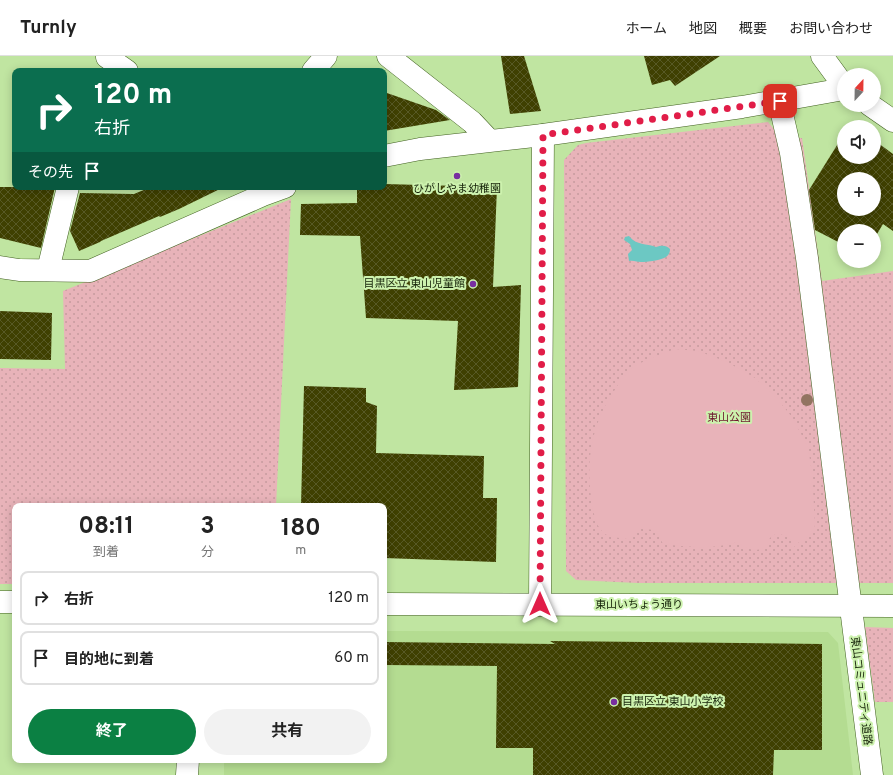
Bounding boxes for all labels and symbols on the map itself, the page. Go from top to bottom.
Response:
north arrow [837,68,881,112]
pin [763,84,797,118]
marker: ひがしやま幼稚園 [452,171,462,181]
place label: ひがしやま幼稚園 [413,182,501,196]
place label: 目黒区立 東山児童館 [363,277,465,291]
marker: 目黒区立 東山児童館 [468,279,478,289]
park label: 東山公園 [707,411,751,425]
position arrow [519,583,561,625]
street label: 東山いちょう通り [595,598,683,612]
street label: 東山コミュニティ道路 [847,636,875,746]
place label: 目黒区立 東山小学校 [622,695,724,709]
marker: 目黒区立 東山小学校 [609,697,619,707]

